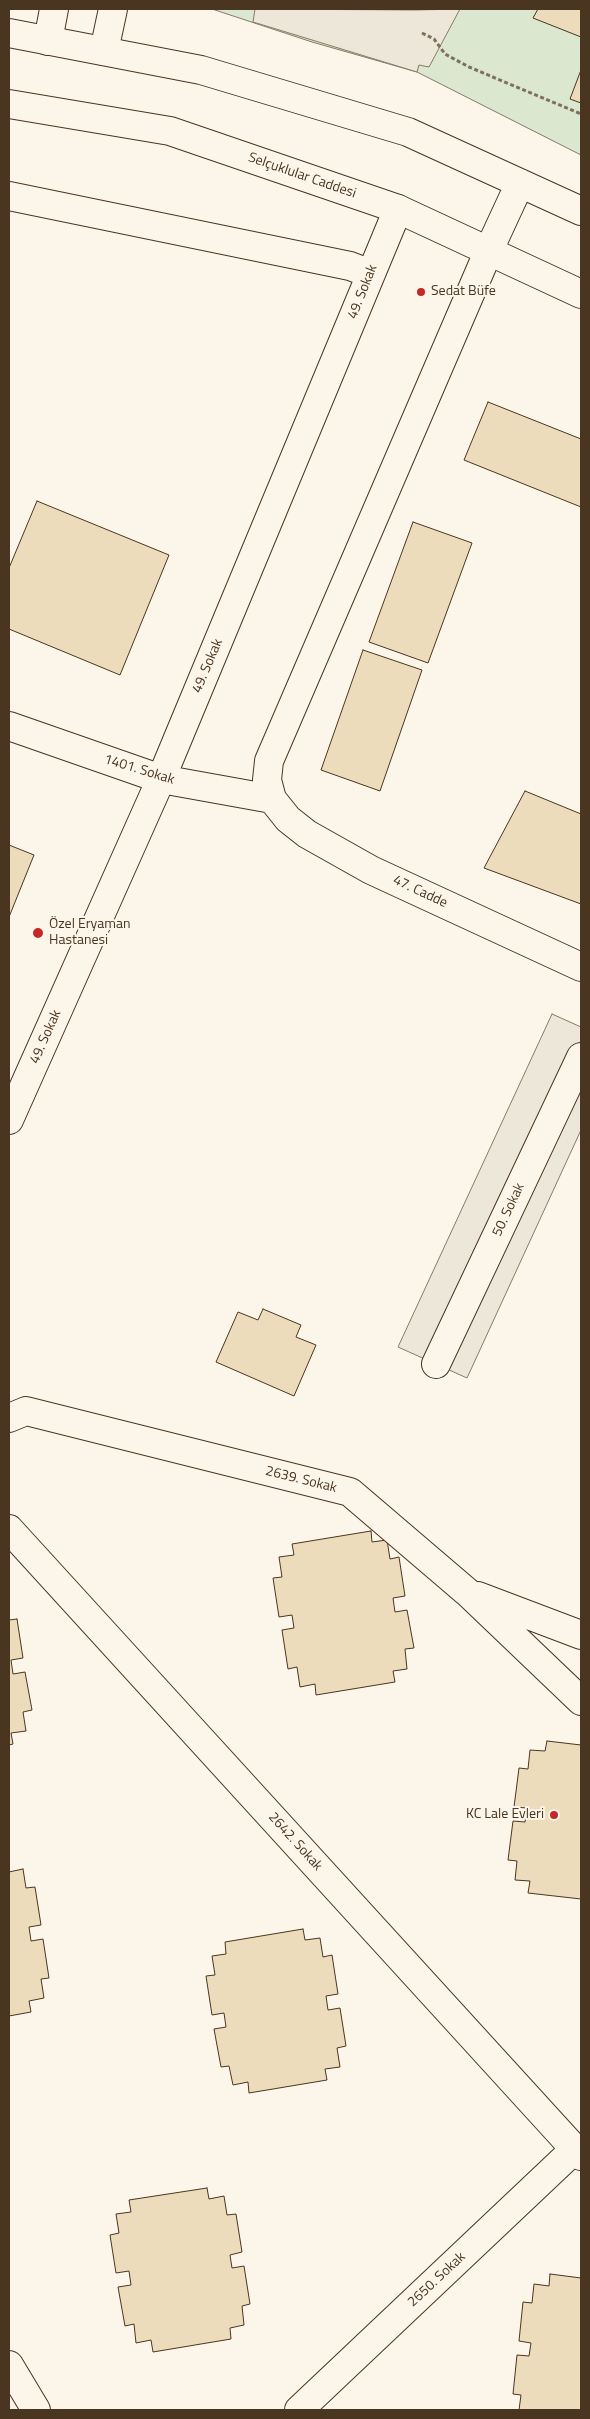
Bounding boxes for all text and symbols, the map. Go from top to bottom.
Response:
street label: Selçuklular Caddesi [246,150,358,202]
street label: 49. Sokak [345,262,381,322]
place label: Sedat Büfe [431,284,496,300]
marker: Sedat Büfe [415,286,427,298]
street label: 49. Sokak [189,636,227,696]
street label: 1401. Sokak [102,751,176,789]
street label: 47. Cadde [390,872,450,912]
place label: Özel Eryaman Hastanesi [49,917,130,950]
marker: Özel Eryaman Hastanesi [31,926,45,940]
street label: 49. Sokak [27,1007,65,1067]
street label: 50. Sokak [489,1181,529,1239]
street label: 2639. Sokak [264,1463,338,1497]
place label: KC Lale Evleri [466,1807,544,1823]
street label: 2642. Sokak [264,1809,326,1875]
marker: KC Lale Evleri [548,1809,560,1821]
street label: 2650. Sokak [405,2249,469,2311]

